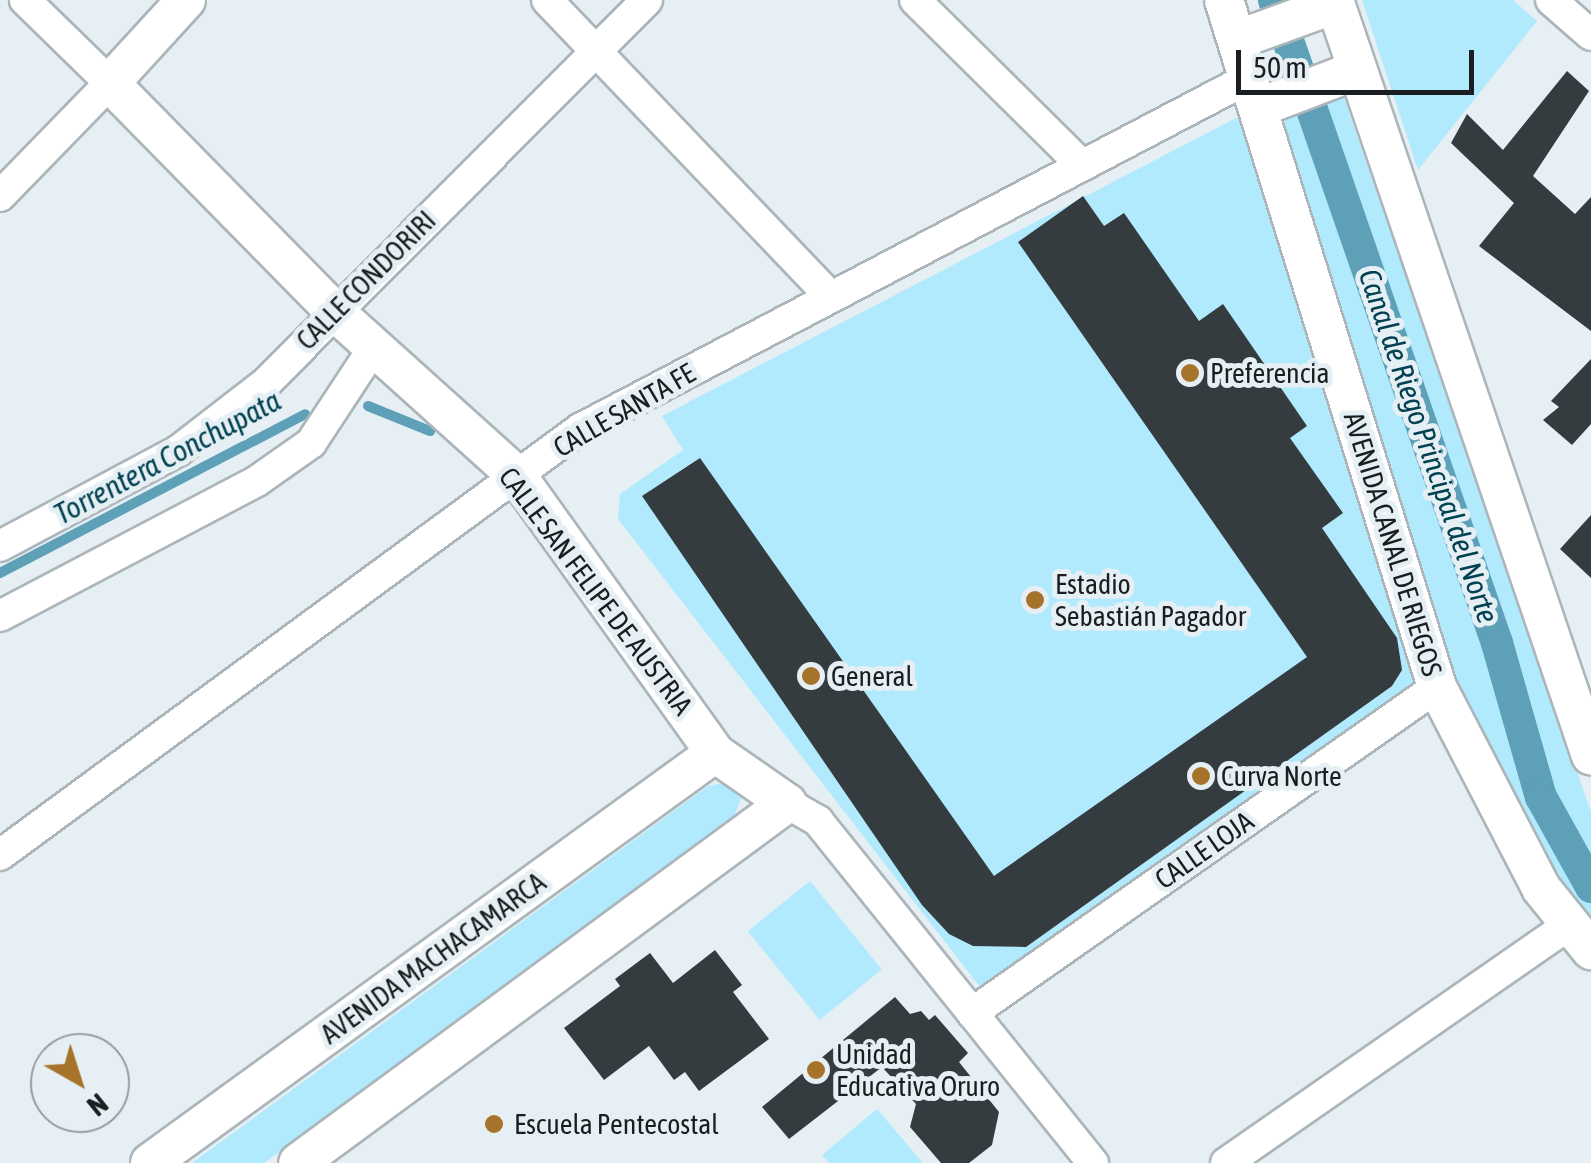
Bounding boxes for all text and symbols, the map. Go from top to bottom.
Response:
scale bar [1241,30,1478,92]
text: 50 m [1253,50,1307,84]
street label: CALLE CONDORIRI [289,203,443,357]
water label: Canal de Riego Principal del Norte [1351,264,1507,628]
street label: CALLE SANTA FE [547,356,701,464]
place label: Preferencia [1210,356,1330,390]
marker: Preferencia [1179,362,1201,384]
water label: Torrentera Conchupata [48,382,286,532]
street label: AVENIDA CANAL DE RIEGOS [1337,408,1449,680]
street label: CALLE SAN FELIPE DE AUSTRIA [492,461,700,721]
place label: Estadio Sebastián Pagador [1055,567,1246,633]
marker: Estadio Sebastián Pagador [1024,589,1046,611]
place label: General [831,659,913,693]
marker: General [800,665,822,687]
place label: Curva Norte [1221,759,1342,793]
marker: Curva Norte [1190,765,1212,787]
street label: CALLE LOJA [1148,804,1260,896]
street label: AVENIDA MACHACAMARCA [314,865,552,1051]
north arrow [30,1033,130,1133]
place label: Unidad Educativa Oruro [836,1037,1000,1103]
marker: Unidad Educativa Oruro [805,1059,827,1081]
text: N [81,1087,114,1122]
place label: Escuela Pentecostal [514,1107,719,1141]
marker: Escuela Pentecostal [483,1113,505,1135]

